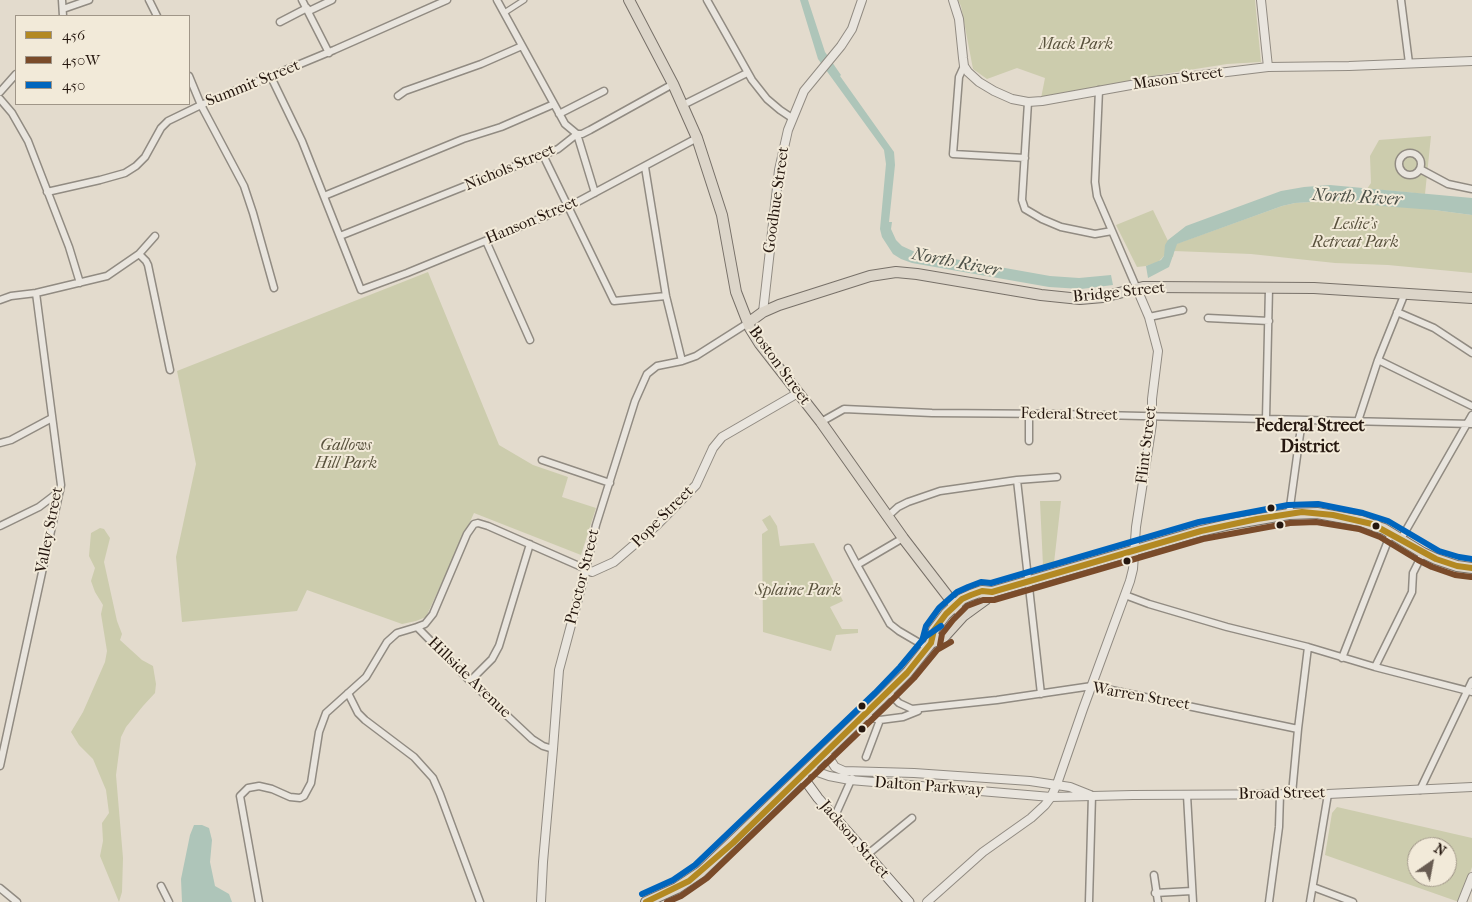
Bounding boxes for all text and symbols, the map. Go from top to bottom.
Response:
legend [15,15,190,105]
text: 456 [62,26,85,44]
park label: Mack Park [1039,35,1113,55]
text: 450W [62,51,100,69]
street label: Summit Street [203,56,303,112]
street label: Mason Street [1132,63,1224,95]
text: 450 [62,76,85,94]
street label: Nichols Street [462,140,558,196]
street label: Goodhue Street [760,145,794,255]
water label: North River [1311,185,1403,211]
street label: Hanson Street [483,193,581,249]
park label: Leslie's Retreat Park [1311,215,1399,253]
water label: North River [910,244,1002,282]
street label: Bridge Street [1072,279,1166,307]
street label: Boston Street [744,323,814,409]
street label: Federal Street [1020,405,1118,425]
street label: Flint Street [1133,405,1161,485]
district label: Federal Street District [1255,416,1365,458]
park label: Gallows Hill Park [315,436,377,474]
street label: Pope Street [628,482,698,552]
street label: Valley Street [32,485,68,575]
unlabelled marker [1266,503,1276,513]
unlabelled marker [1275,520,1285,530]
unlabelled marker [1371,521,1381,531]
street label: Proctor Street [562,527,604,627]
unlabelled marker [1122,556,1132,566]
park label: Splaine Park [755,581,841,601]
street label: Hillside Avenue [423,633,515,723]
street label: Warren Street [1091,679,1191,715]
unlabelled marker [857,701,867,711]
unlabelled marker [857,724,867,734]
street label: Dalton Parkway [874,774,984,800]
street label: Broad Street [1238,784,1326,804]
street label: Jackson Street [815,797,893,883]
north arrow [1407,837,1457,887]
text: N [1431,840,1449,860]

